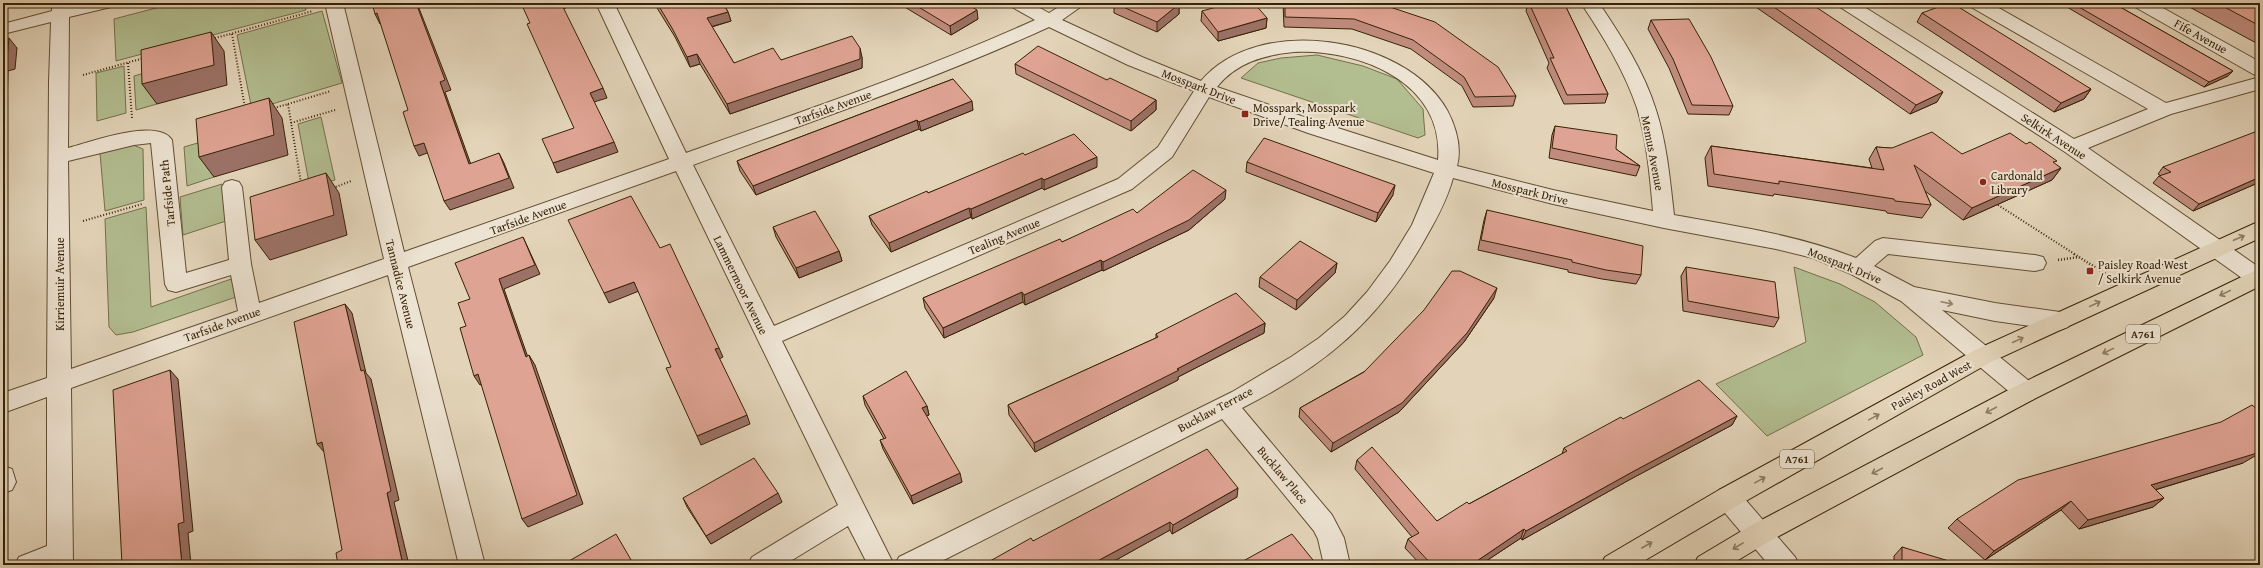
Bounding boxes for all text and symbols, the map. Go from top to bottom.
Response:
street label: Fife Avenue [2171,14,2231,58]
street label: Mosspark Drive [1159,64,1239,108]
street label: Tarfside Avenue [792,85,874,129]
place label: Mosspark, Mosspark Drive/ Tealing Avenue [1253,99,1365,130]
street label: Selkirk Avenue [2018,108,2090,164]
marker: Mosspark, Mosspark Drive/ Tealing Avenue [1240,109,1250,119]
street label: Memus Avenue [1637,114,1669,192]
street label: Tarfside Path [155,159,179,227]
place label: Cardonald Library [1991,167,2043,198]
street label: Mosspark Drive [1490,173,1570,209]
marker: Cardonald Library [1978,177,1988,187]
street label: Tarfside Avenue [487,195,569,239]
street label: Tealing Avenue [965,213,1043,259]
street label: Lammermoor Avenue [710,233,773,338]
one-way arrow [2232,234,2244,241]
street label: Kirriemuir Avenue [51,237,68,331]
street label: Tannadice Avenue [382,238,420,331]
street label: Mosspark Drive [1806,242,1885,288]
place label: Paisley Road West / Selkirk Avenue [2098,256,2189,287]
marker: Paisley Road West / Selkirk Avenue [2085,266,2095,276]
one-way arrow [2219,290,2231,297]
one-way arrow [1940,299,1953,307]
one-way arrow [2089,300,2101,307]
street label: Tarfside Avenue [181,302,263,346]
road number: A761 [2126,325,2160,343]
one-way arrow [2012,336,2024,343]
one-way arrow [2103,348,2115,355]
street label: Paisley Road West [1888,355,1975,414]
street label: Bucklaw Terrace [1174,382,1256,436]
one-way arrow [1986,407,1998,414]
one-way arrow [1867,413,1879,420]
street label: Bucklaw Place [1254,442,1313,508]
road number: A761 [1780,450,1814,468]
one-way arrow [1871,468,1883,475]
one-way arrow [1754,476,1766,484]
one-way arrow [1641,541,1653,549]
one-way arrow [1732,543,1744,551]

